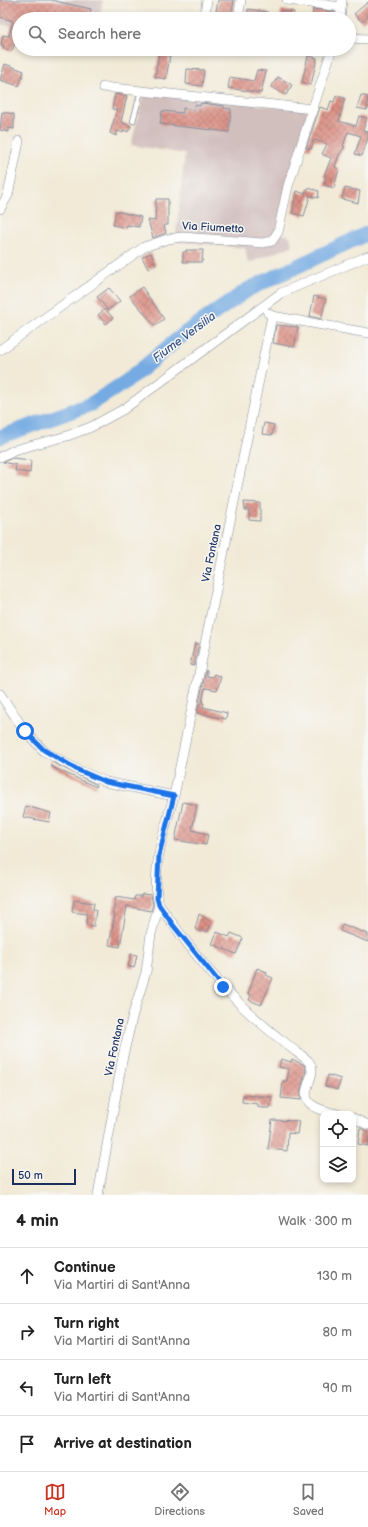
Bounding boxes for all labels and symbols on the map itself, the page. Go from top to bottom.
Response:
street label: Via Fiumetto [182,219,244,236]
water label: Fiume Versilia [150,309,219,366]
street label: Via Fontana [199,523,224,583]
route start [16,722,34,740]
route end [214,978,232,996]
street label: Via Fontana [102,1017,127,1077]
scale bar [12,1167,76,1186]

